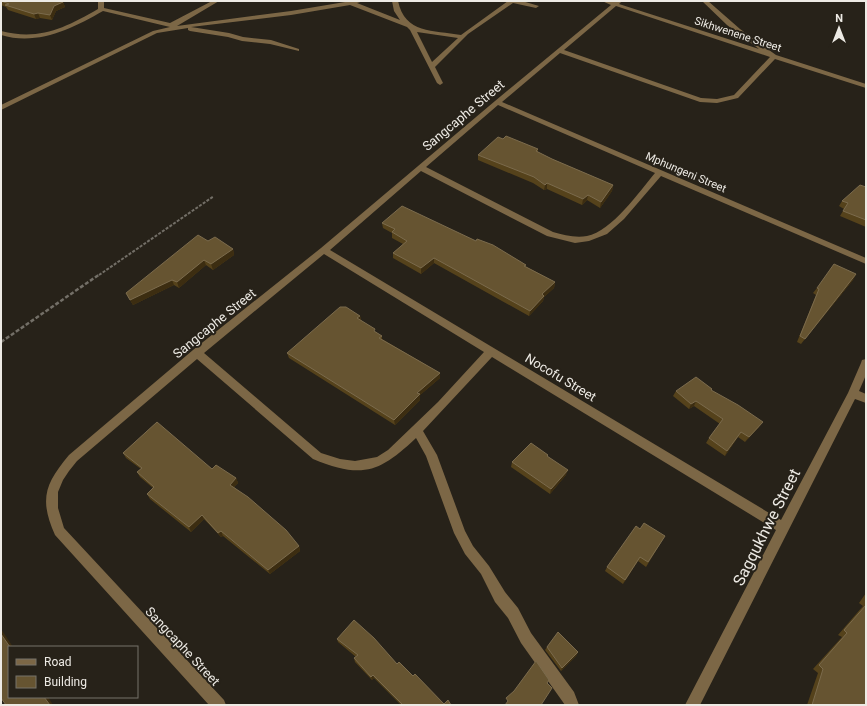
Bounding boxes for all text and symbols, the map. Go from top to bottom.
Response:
north arrow [819,8,859,48]
text: N [835,12,843,25]
street label: Sikhwenene Street [693,14,783,55]
street label: Sangcaphe Street [419,77,507,154]
street label: Mphungeni Street [643,150,729,195]
street label: Sangcaphe Street [170,285,259,361]
street label: Nocofu Street [523,350,599,404]
street label: Sagqukhwe Street [729,466,804,589]
street label: Sangcaphe Street [142,604,223,689]
legend [8,646,138,698]
text: Road [44,655,72,669]
text: Building [44,675,87,689]

